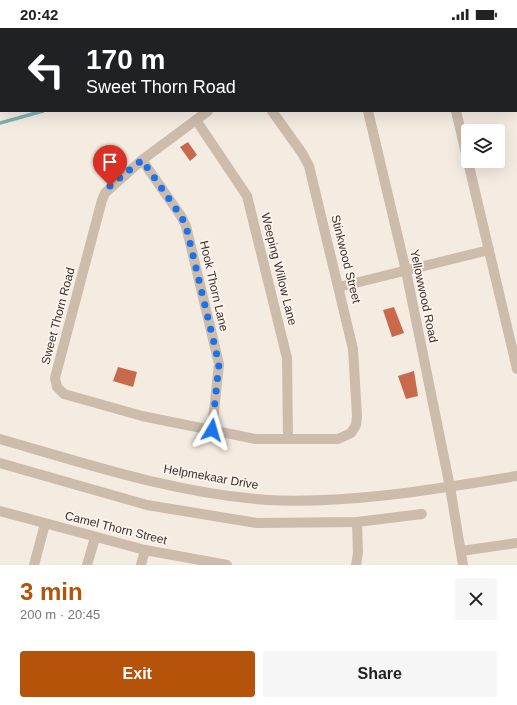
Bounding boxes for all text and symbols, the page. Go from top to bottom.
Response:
text: 20:42 [20,6,58,23]
icon: left [20,44,72,96]
text: 170 m [86,44,165,75]
text: Sweet Thorn Road [86,77,236,97]
map controls [461,124,505,168]
button: layers [461,124,505,168]
pin [93,145,127,186]
icon: arrive [99,151,121,173]
street label: Weeping Willow Lane [258,211,300,327]
street label: Stinkwood Street [328,213,364,305]
street label: Hook Thorn Lane [197,239,231,333]
street label: Yellowwood Road [407,248,441,344]
street label: Sweet Thorn Road [38,266,78,366]
position arrow [191,409,233,451]
street label: Helpmekaar Drive [162,462,260,492]
street label: Camel Thorn Street [64,509,169,548]
text: 3 min [20,578,83,605]
button: close [455,578,497,620]
text: 200 m · 20:45 [20,607,100,622]
button: Exit [20,651,255,697]
button: Share [263,651,497,697]

